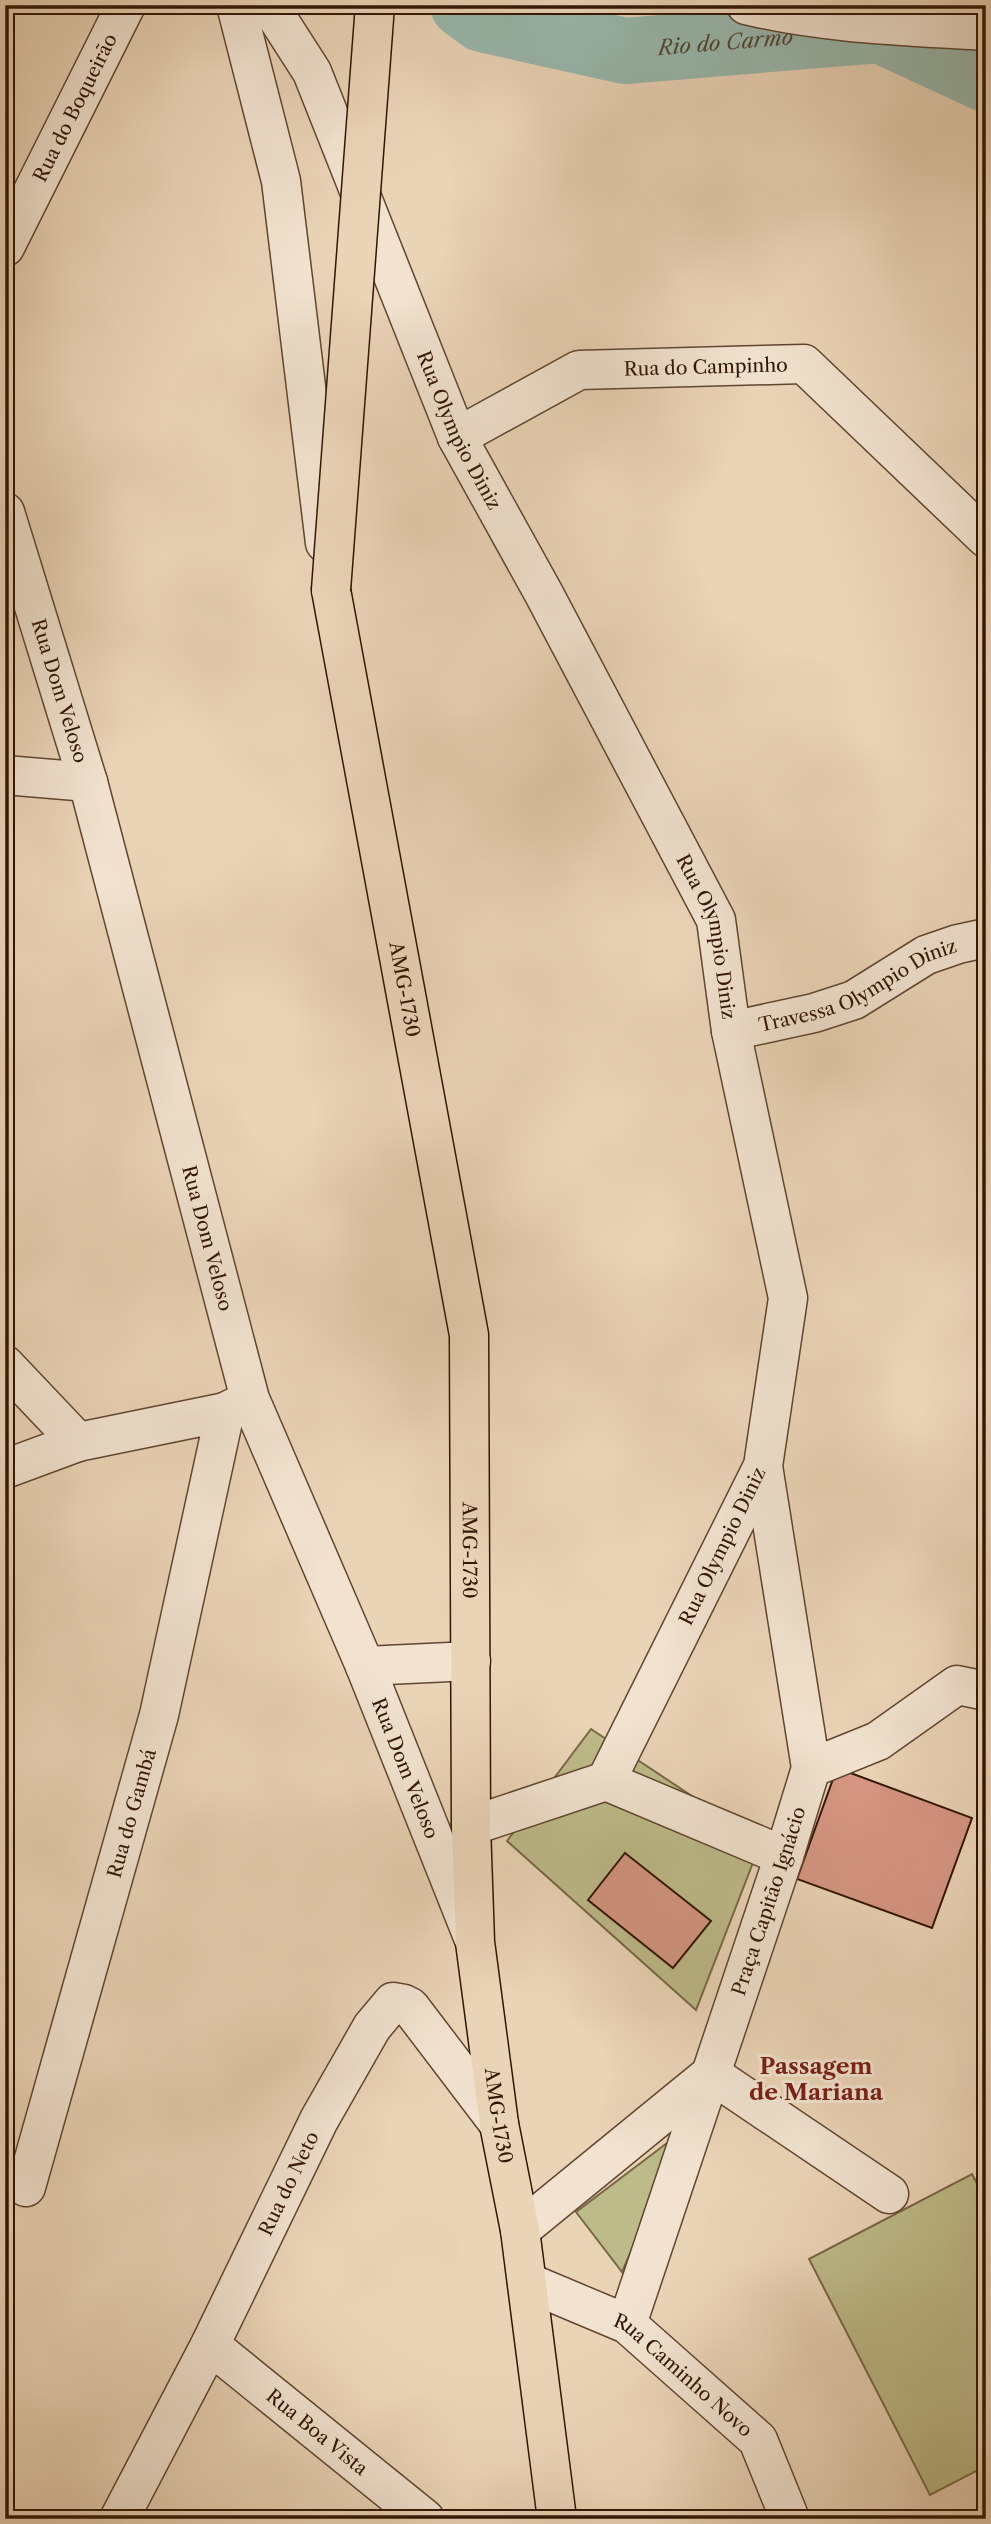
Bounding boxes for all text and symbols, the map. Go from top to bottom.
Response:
water label: Rio do Carmo [655,24,794,60]
street label: Rua do Boqueirão [28,30,122,186]
street label: Rua Olympio Diniz [412,348,506,514]
street label: Rua do Campinho [623,353,788,381]
street label: Rua Dom Veloso [27,616,92,766]
street label: Rua Olympio Diniz [671,850,740,1021]
street label: Travessa Olympio Diniz [757,934,960,1037]
street label: AMG-1730 [384,939,425,1039]
street label: Rua Dom Veloso [177,1163,237,1313]
street label: Rua Olympio Diniz [674,1464,771,1629]
street label: AMG-1730 [458,1501,481,1599]
street label: Rua Dom Veloso [367,1695,444,1842]
street label: Rua do Gambá [103,1746,161,1881]
street label: Praça Capitão Ignácio [727,1804,810,1999]
district label: Passagem de Mariana [749,2052,884,2106]
street label: AMG-1730 [480,2065,518,2166]
street label: Rua do Neto [254,2128,324,2239]
street label: Rua Caminho Novo [610,2309,757,2442]
street label: Rua Boa Vista [262,2384,372,2480]

